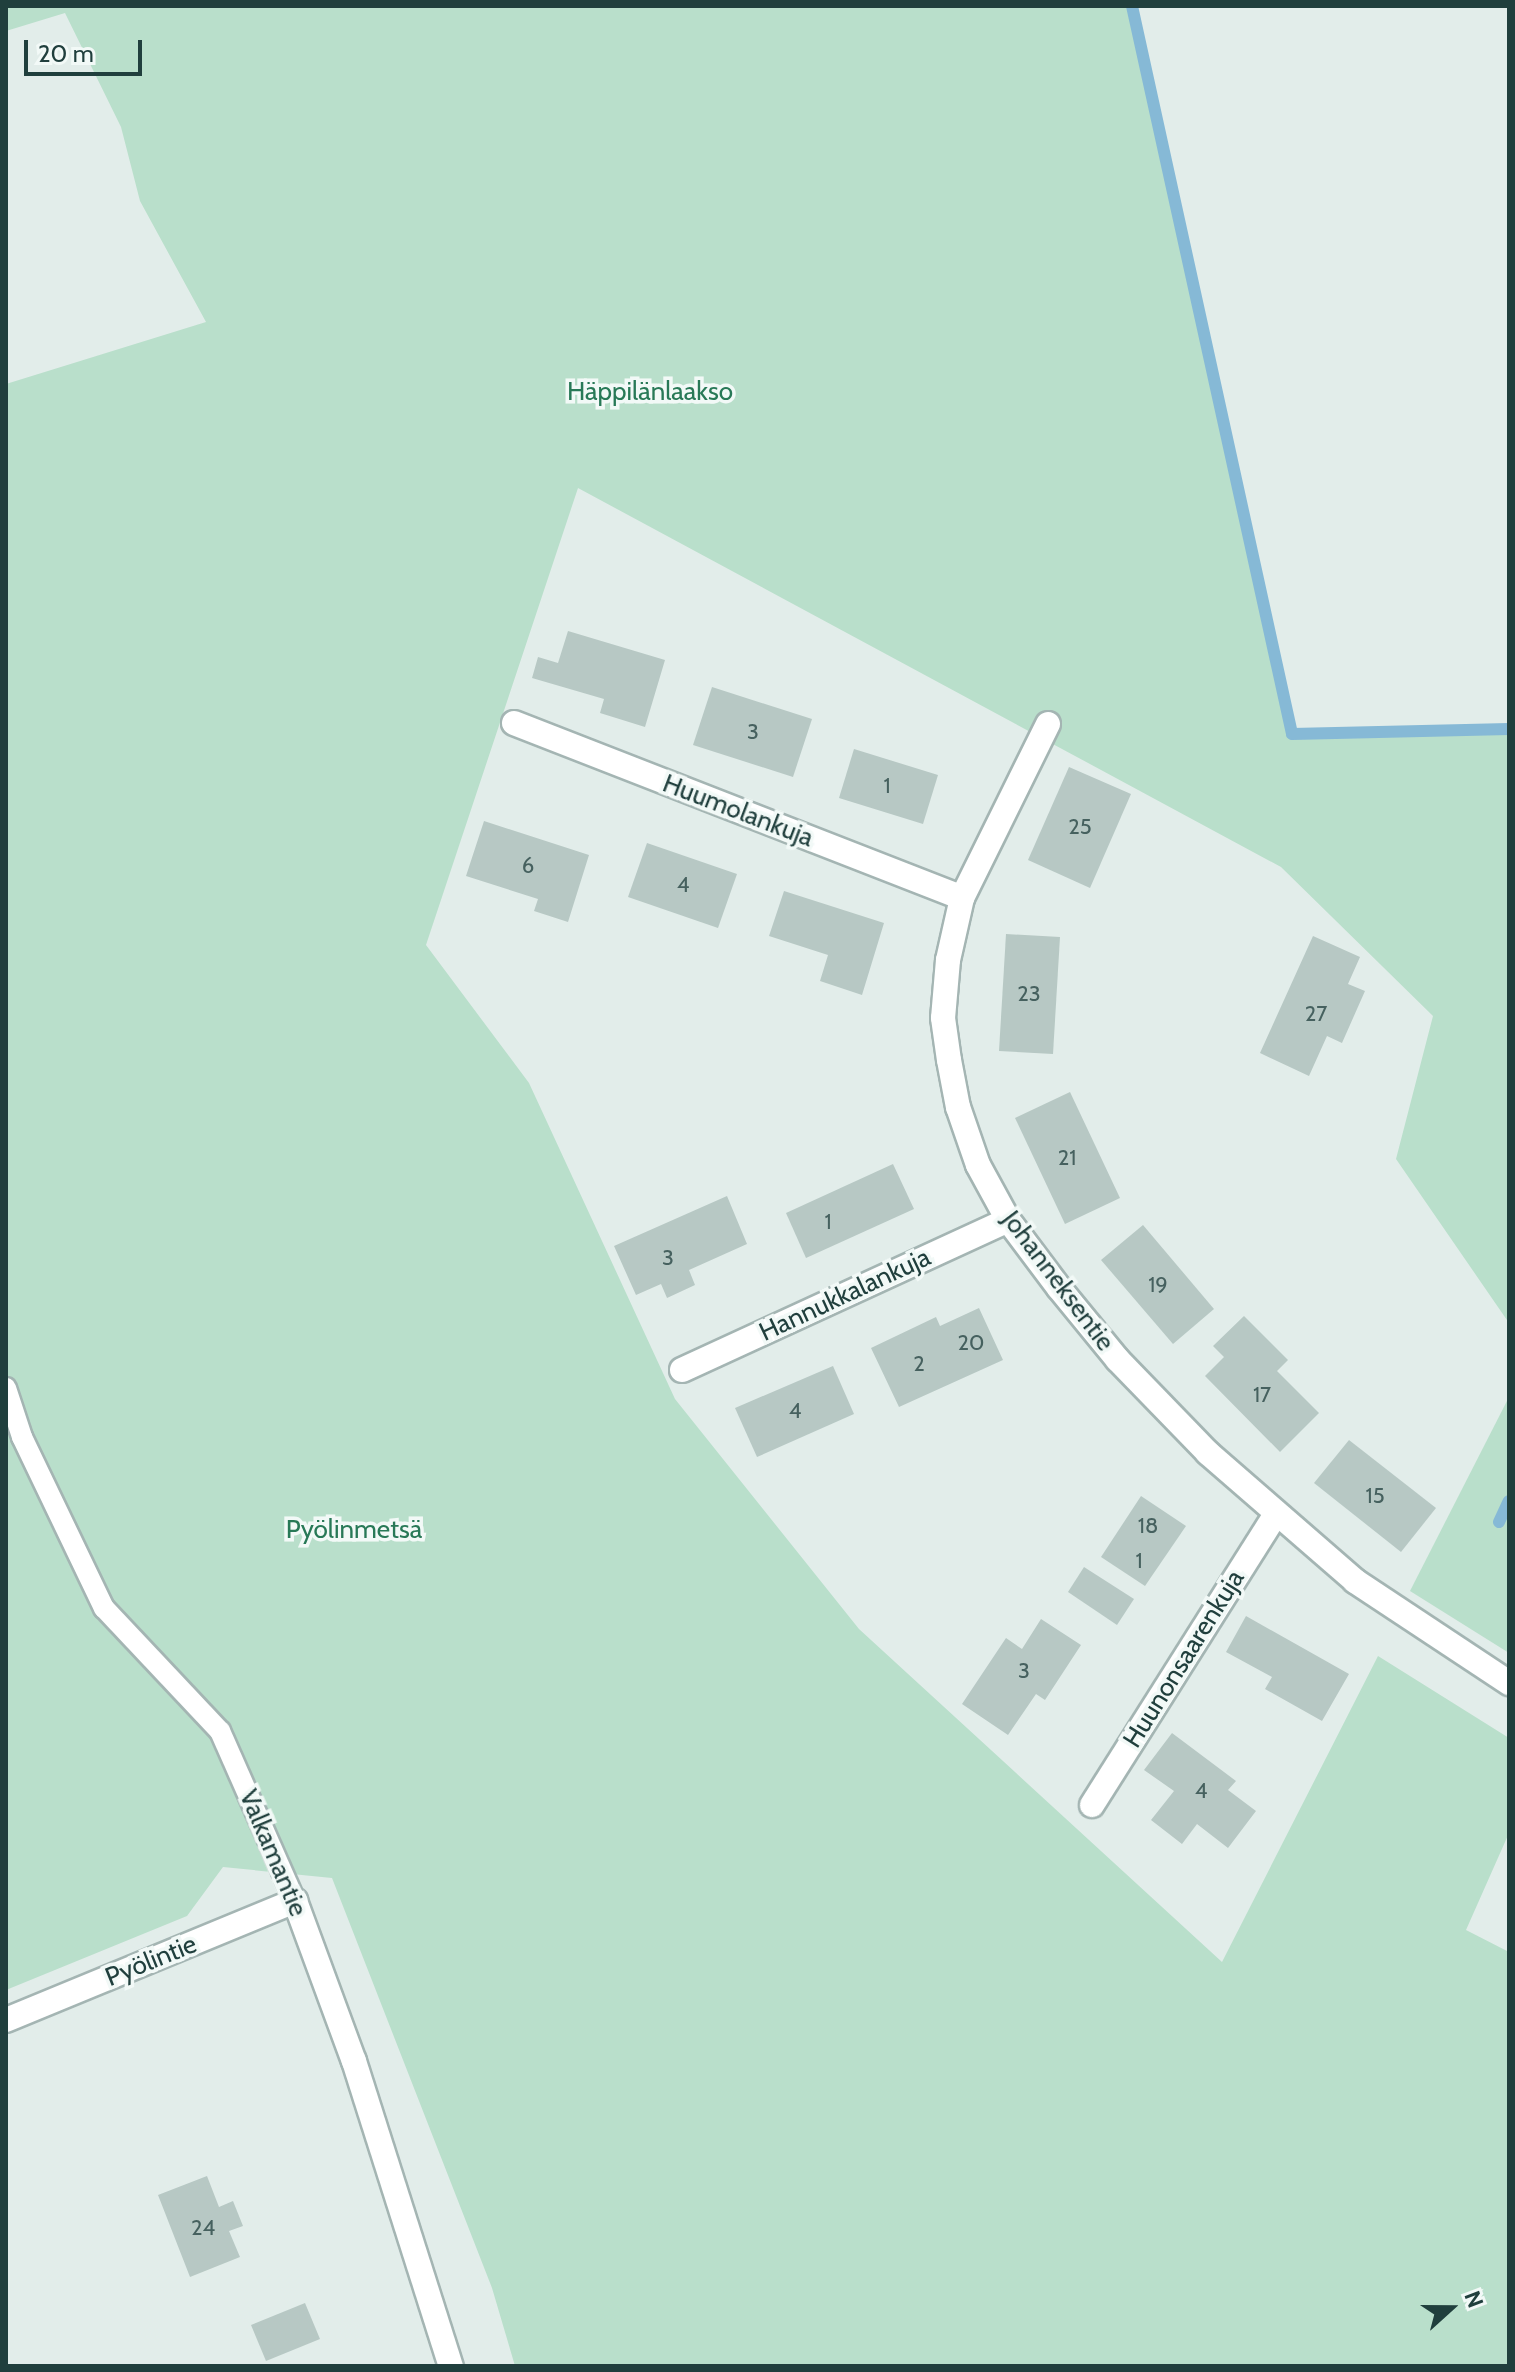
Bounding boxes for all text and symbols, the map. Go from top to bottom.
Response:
scale bar [28,24,146,74]
text: 20 m [38,39,94,68]
park label: Häppilänlaakso [567,376,733,408]
house number: 3 [747,719,759,745]
street label: Huumolankuja [658,768,818,854]
house number: 1 [883,773,891,799]
house number: 25 [1068,814,1092,840]
house number: 6 [522,853,534,879]
house number: 4 [677,872,689,898]
house number: 23 [1017,981,1041,1007]
house number: 27 [1305,1001,1327,1027]
house number: 21 [1058,1145,1076,1171]
street label: Johanneksentie [995,1205,1121,1357]
house number: 1 [824,1209,832,1235]
street label: Hannukkalankuja [754,1242,936,1348]
house number: 3 [662,1245,674,1271]
house number: 19 [1148,1272,1168,1298]
house number: 20 [958,1330,984,1356]
house number: 2 [913,1351,925,1377]
house number: 17 [1253,1382,1271,1408]
house number: 4 [789,1398,801,1424]
house number: 15 [1365,1483,1385,1509]
house number: 18 [1138,1513,1158,1539]
park label: Pyölinmetsä [286,1514,422,1546]
house number: 1 [1135,1548,1143,1574]
street label: Huunonsaarenkuja [1117,1564,1251,1754]
house number: 3 [1018,1658,1030,1684]
house number: 4 [1195,1778,1207,1804]
street label: Valkamantie [232,1785,314,1921]
street label: Pyölintie [101,1929,201,1993]
house number: 24 [191,2215,215,2241]
north arrow [1411,2268,1491,2348]
text: N [1458,2287,1489,2311]

